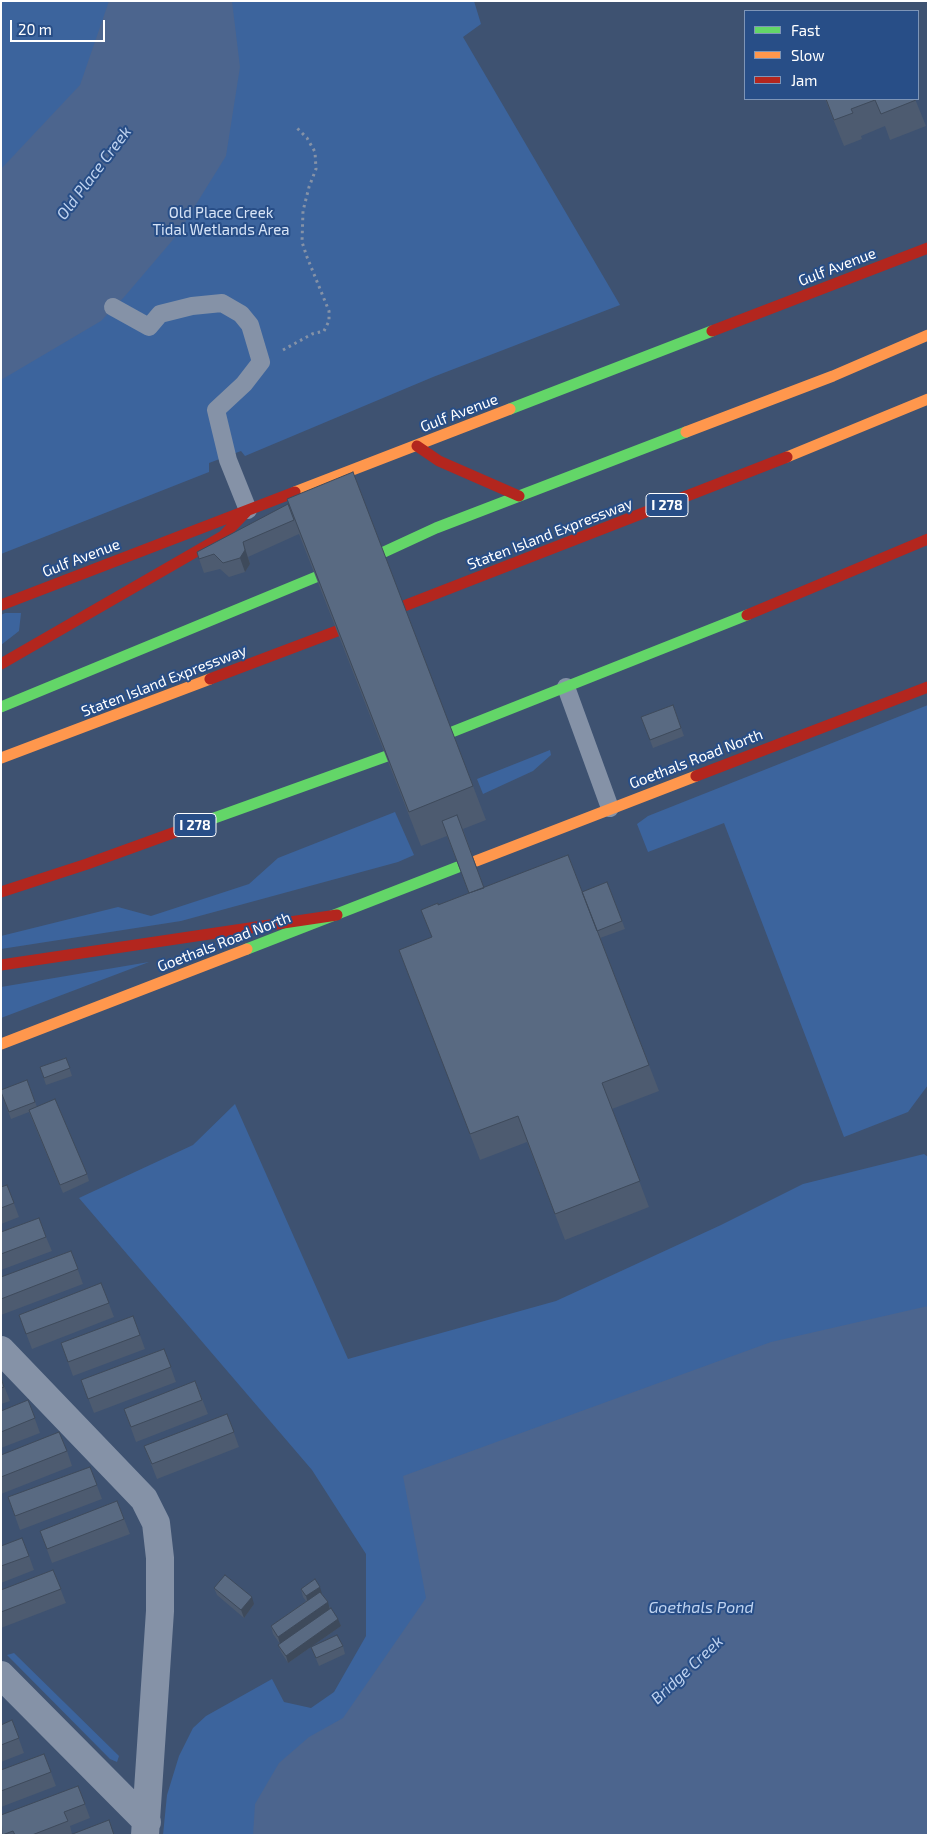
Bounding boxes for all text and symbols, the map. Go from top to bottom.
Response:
scale bar [12,10,108,42]
legend [744,10,919,100]
text: 20 m [18,20,52,38]
text: Fast [791,21,820,39]
text: Slow [791,46,825,64]
text: Jam [791,71,817,89]
water label: Old Place Creek [53,123,135,223]
park label: Old Place Creek Tidal Wetlands Area [152,204,290,239]
street label: Gulf Avenue [796,244,878,290]
street label: Gulf Avenue [418,390,500,436]
street label: Staten Island Expressway [465,494,635,574]
road number: I 278 [646,494,688,516]
street label: Gulf Avenue [40,535,122,581]
street label: Staten Island Expressway [79,641,249,721]
street label: Goethals Road North [627,725,765,793]
road number: I 278 [174,814,216,836]
street label: Goethals Road North [155,908,293,976]
water label: Goethals Pond [648,1598,754,1618]
water label: Bridge Creek [647,1632,727,1708]

